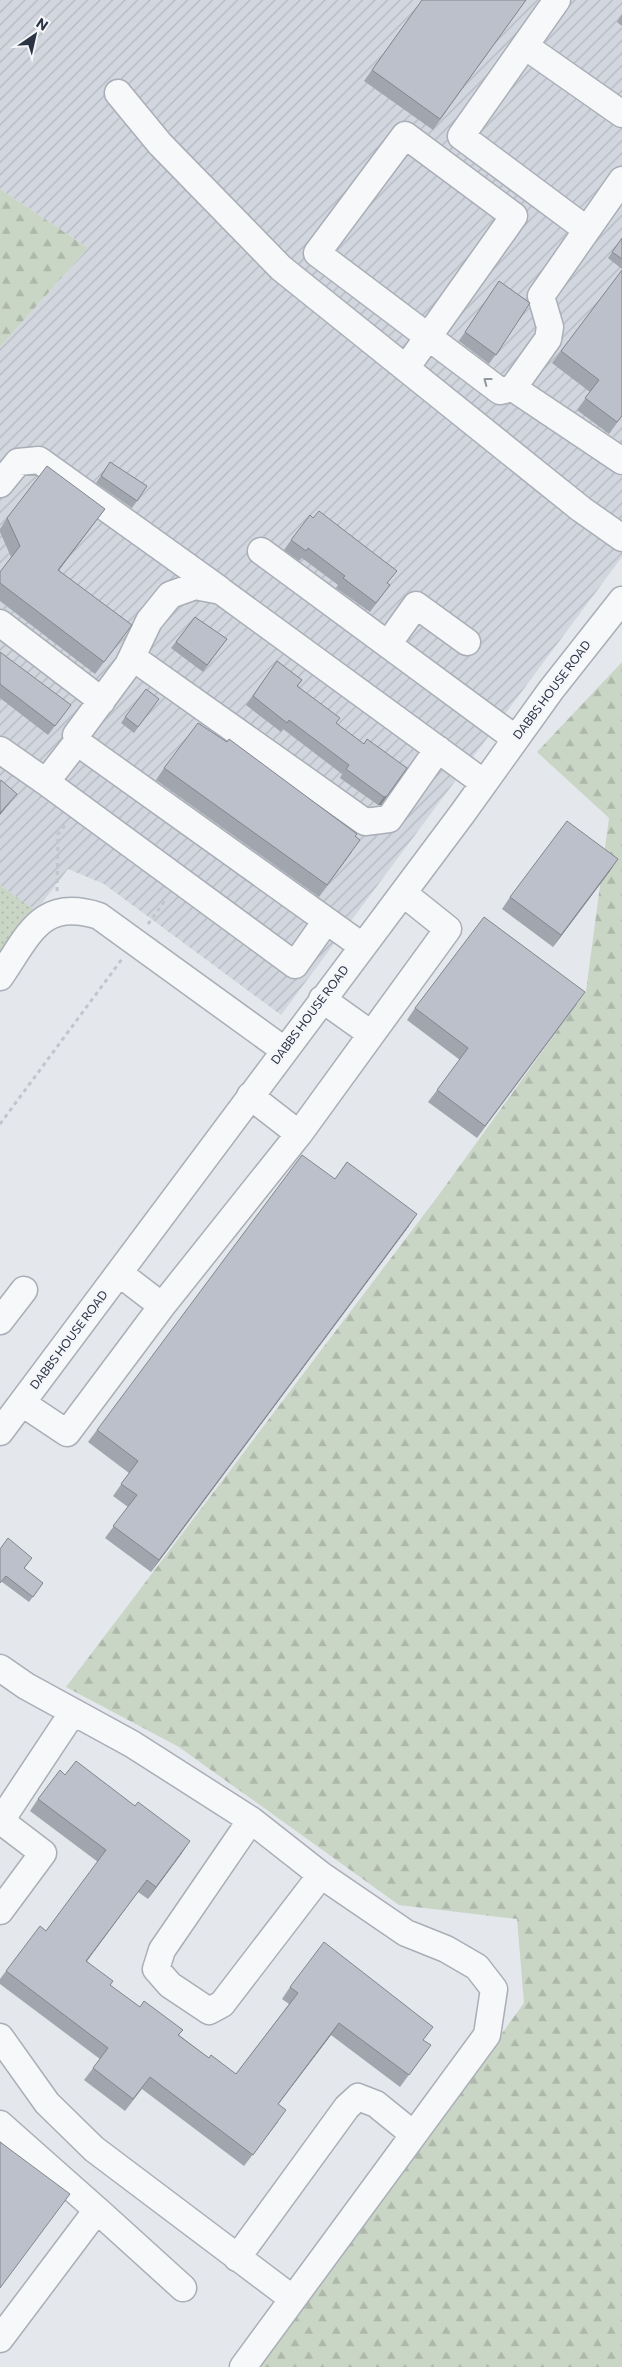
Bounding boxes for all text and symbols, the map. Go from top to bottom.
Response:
north arrow [10,10,60,60]
text: N [33,14,52,34]
one-way arrow [483,378,493,387]
street label: DABBS HOUSE ROAD [509,637,593,742]
street label: DABBS HOUSE ROAD [267,962,351,1067]
street label: DABBS HOUSE ROAD [26,1287,110,1392]

